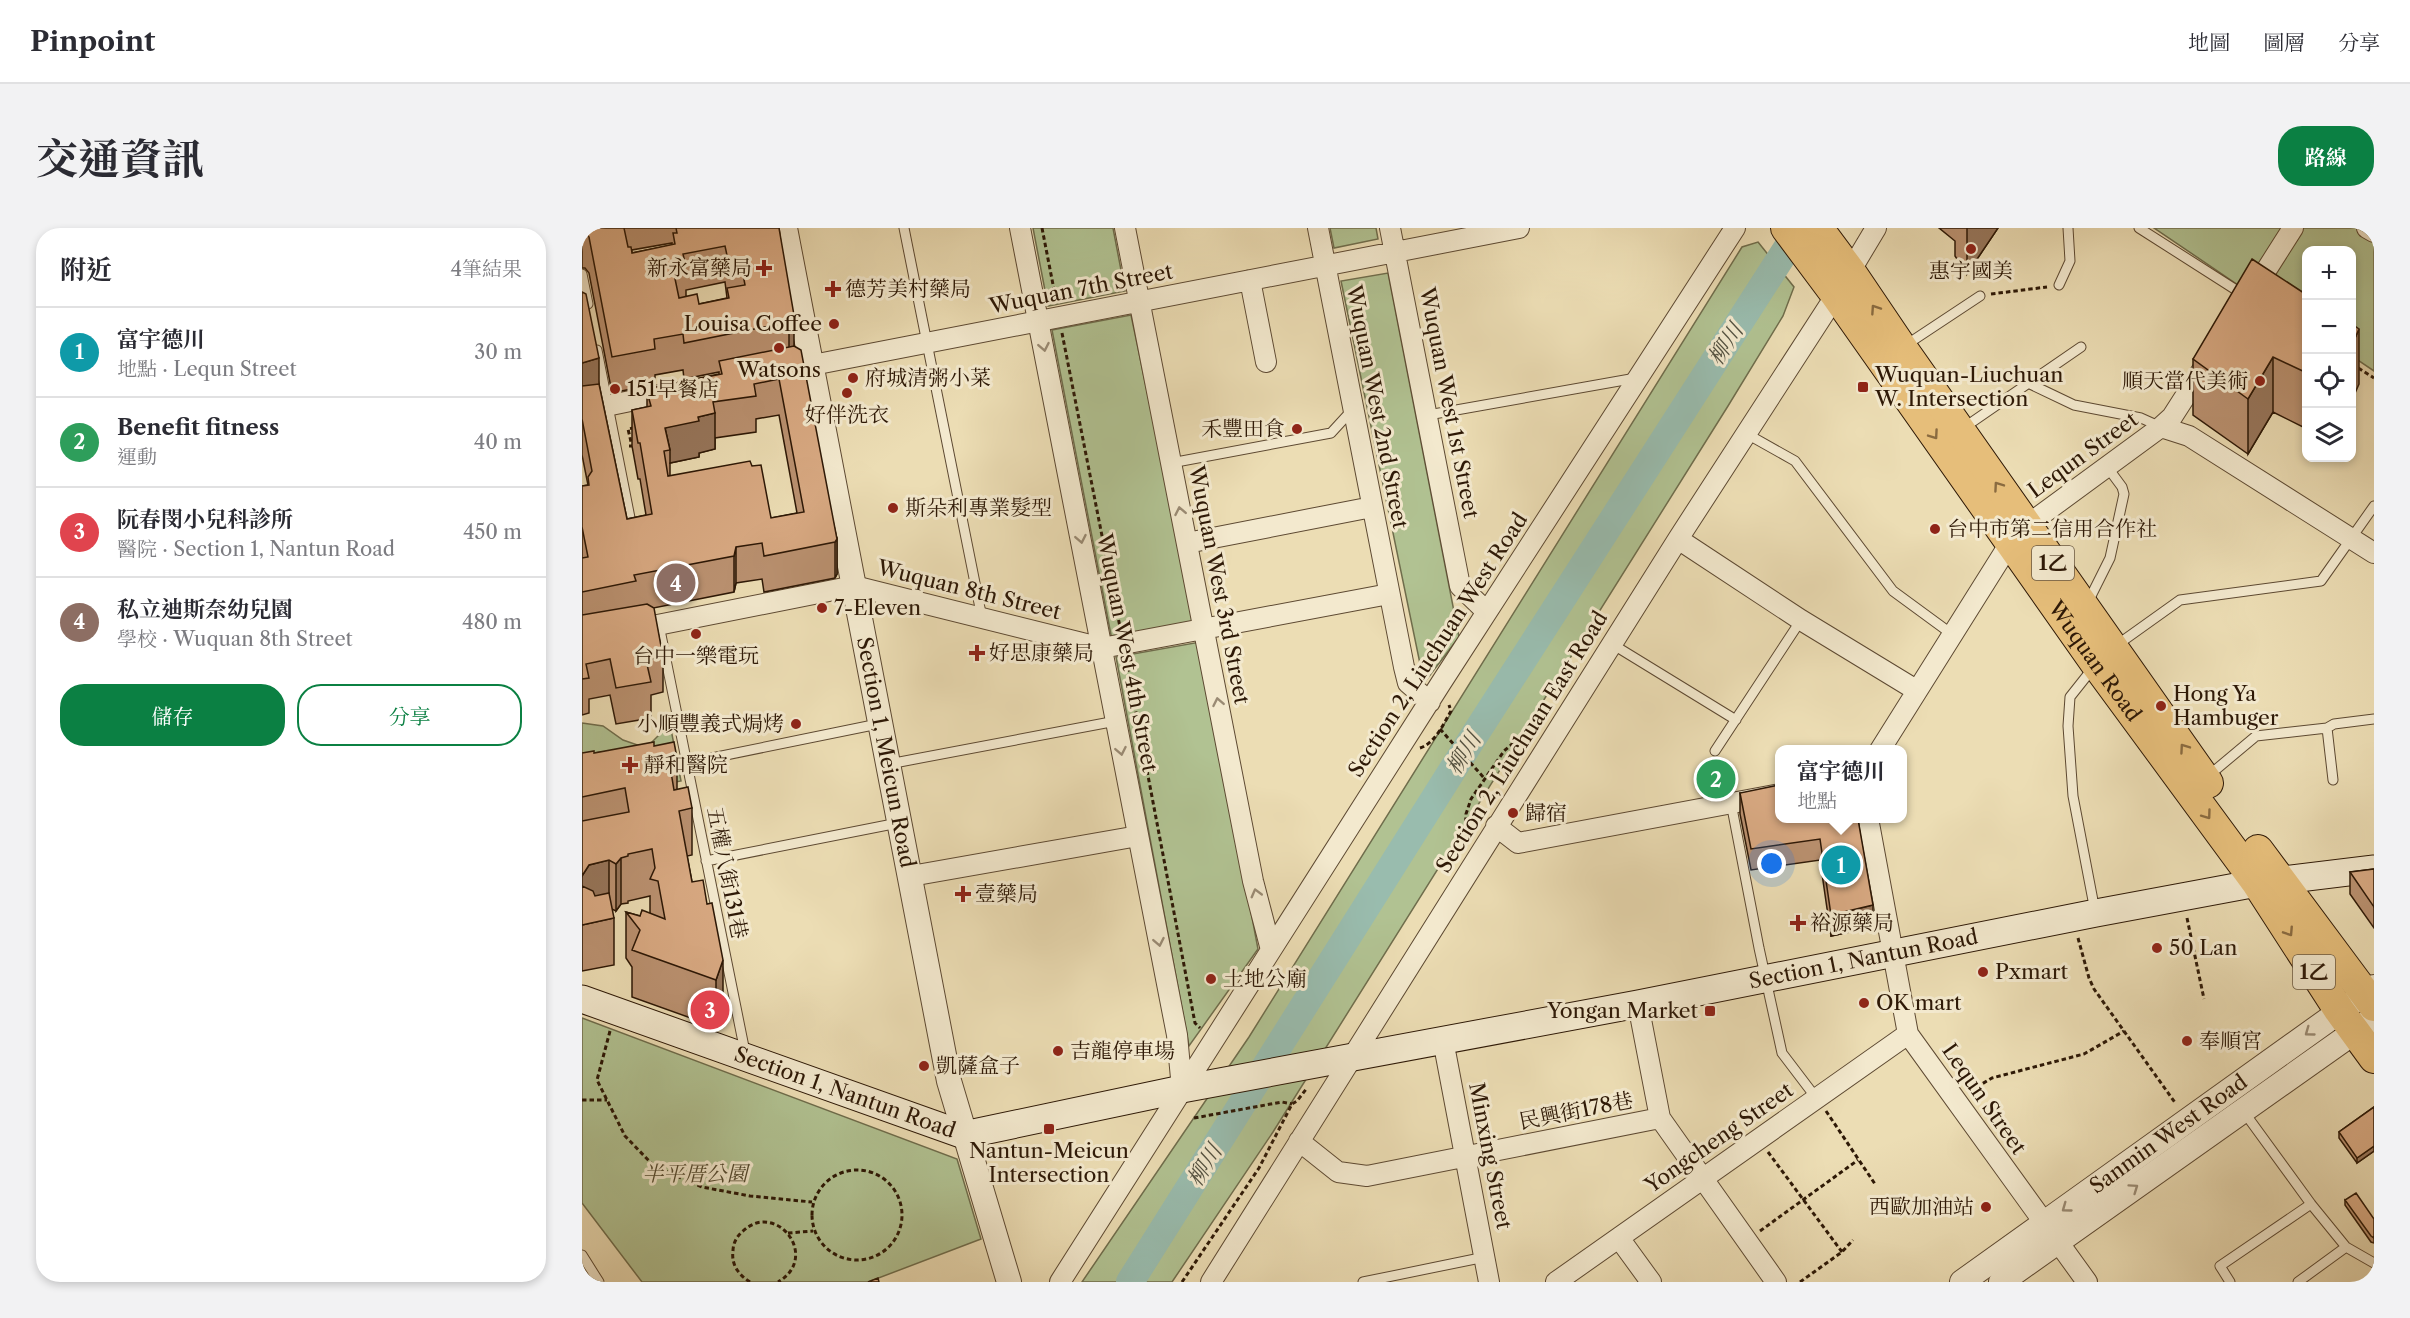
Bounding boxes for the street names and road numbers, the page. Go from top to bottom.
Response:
street label: Wuquan 7th Street [986,258,1175,319]
street label: Wuquan West 2nd Street [1341,282,1413,531]
street label: Wuquan West 1st Street [1415,284,1484,521]
street label: Lequn Street [2023,406,2143,503]
street label: Wuquan West 3rd Street [1184,463,1255,707]
street label: Section 2, Liuchuan West Road [1343,508,1533,782]
street label: Wuquan West 4th Street [1092,531,1163,775]
road number: 1乙 [2032,546,2074,580]
street label: Wuquan 8th Street [874,554,1064,625]
street label: Wuquan Road [2043,595,2147,726]
street label: Section 2, Liuchuan East Road [1431,606,1613,877]
street label: Section 1, Meicun Road [852,635,921,870]
street label: 五權八街131巷 [702,805,753,941]
street label: Section 1, Nantun Road [1747,924,1980,994]
road number: 1乙 [2293,955,2335,989]
street label: Lequn Street [1937,1039,2032,1159]
street label: Section 1, Nantun Road [731,1041,959,1143]
street label: Sanmin West Road [2085,1069,2252,1199]
street label: Yongcheng Street [1639,1077,1798,1199]
street label: Minxing Street [1464,1081,1517,1232]
street label: 民興街178巷 [1517,1087,1635,1134]

